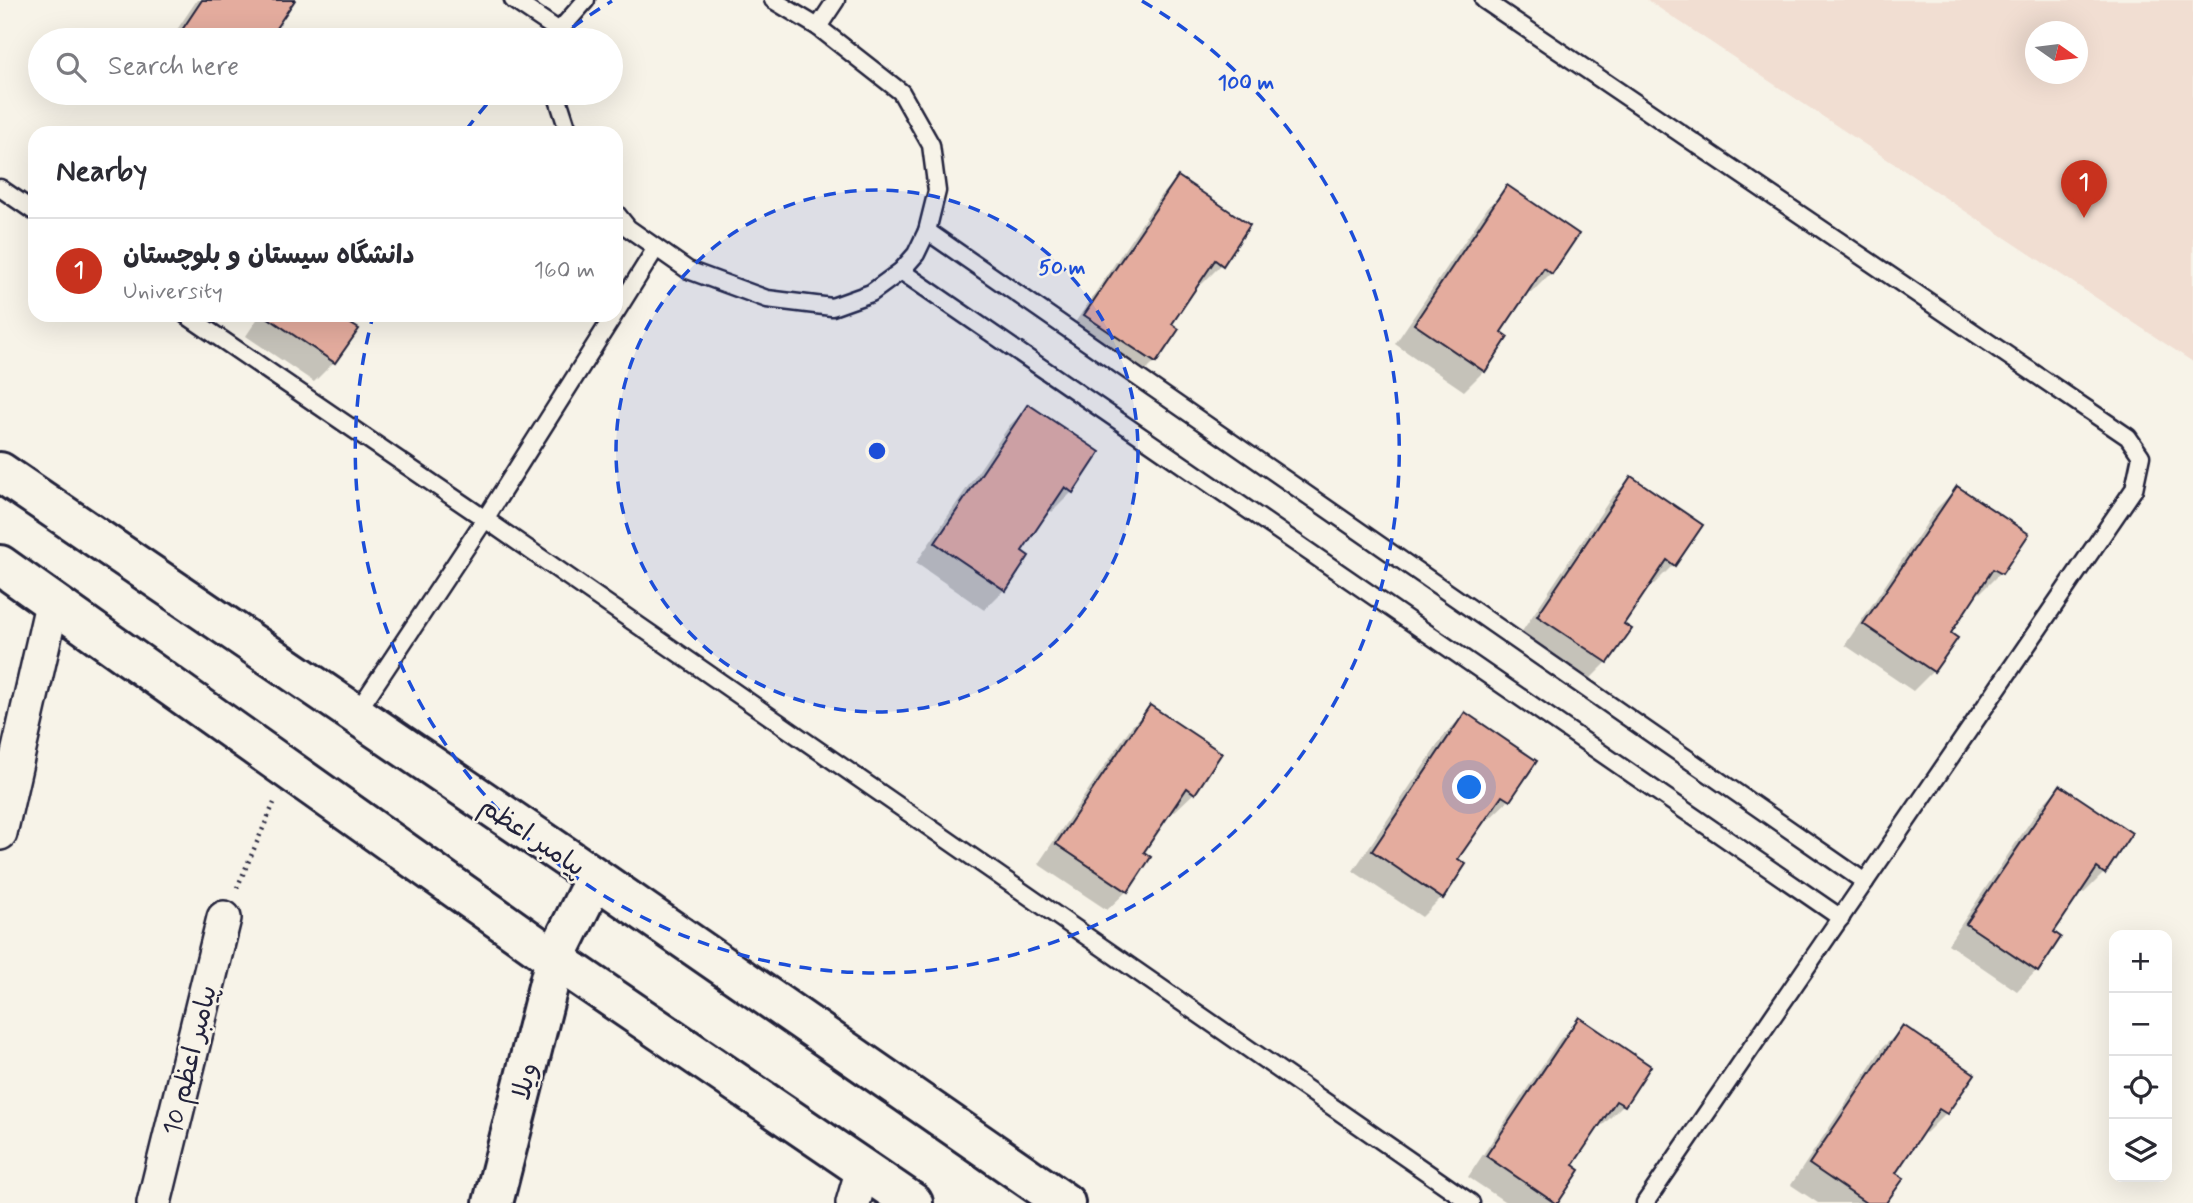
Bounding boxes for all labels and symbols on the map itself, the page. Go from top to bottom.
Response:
north arrow [2025,21,2088,84]
text: 100 m [1218,69,1274,97]
pin: 1 [2061,160,2107,218]
text: 50 m [1039,254,1086,282]
centre of rings [865,439,889,463]
your location [1452,770,1486,804]
street label: پیامبر اعظم [472,790,591,886]
street label: پیامبر اعظم 10 [156,982,227,1139]
street label: ویلا [505,1059,547,1104]

